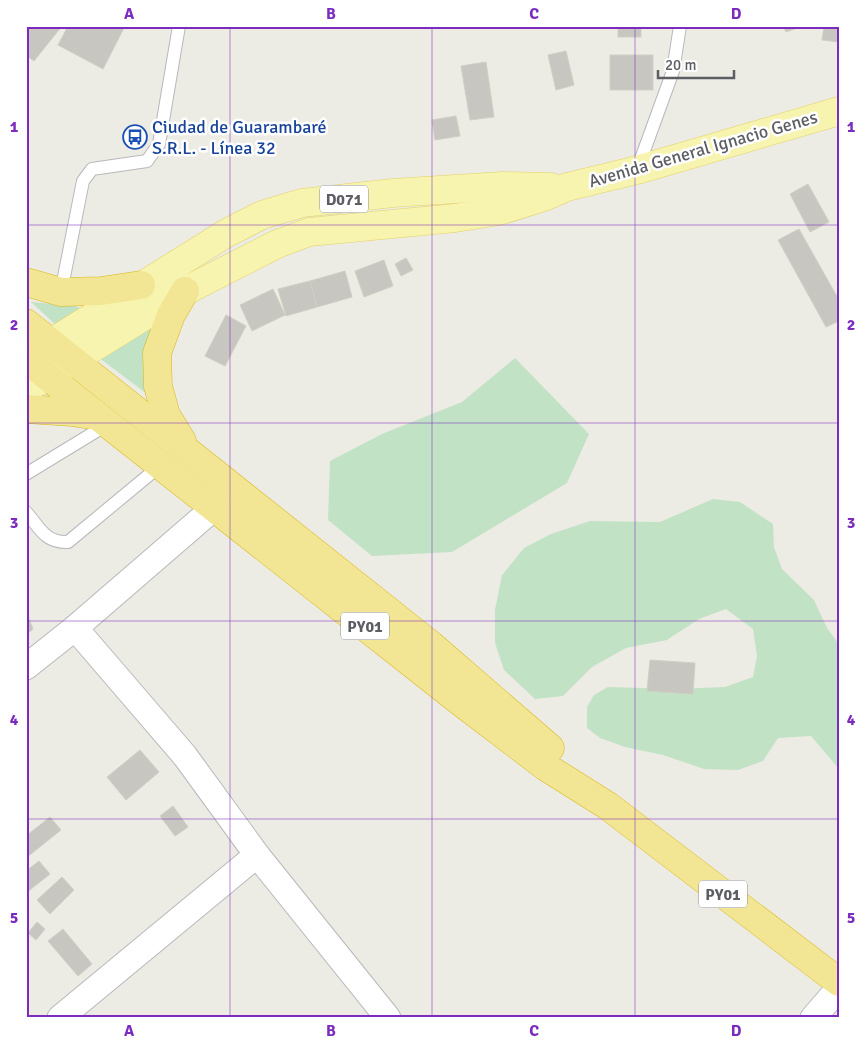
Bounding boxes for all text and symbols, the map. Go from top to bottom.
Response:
text: A [124,4,135,24]
text: B [326,4,336,24]
text: C [529,4,539,24]
text: D [731,4,742,24]
scale bar [658,48,734,80]
text: 20 m [665,56,696,74]
street label: Avenida General Ignacio Genes [586,106,820,192]
place label: Ciudad de Guarambaré S.R.L. - Línea 32 [152,116,327,159]
text: 1 [10,117,19,137]
text: 1 [847,117,856,137]
bus stop icon: Ciudad de Guarambaré S.R.L. - Línea 32 [122,124,148,150]
road number: D071 [320,185,368,212]
text: 2 [10,315,18,335]
text: 2 [847,315,855,335]
text: 3 [10,513,18,533]
text: 3 [847,513,855,533]
road number: PY01 [341,612,389,640]
text: 4 [10,710,19,730]
text: 4 [847,710,856,730]
road number: PY01 [699,881,747,908]
text: 5 [10,908,18,928]
text: 5 [847,908,855,928]
text: A [124,1021,135,1041]
text: B [326,1021,336,1041]
text: C [529,1021,539,1041]
text: D [731,1021,742,1041]

